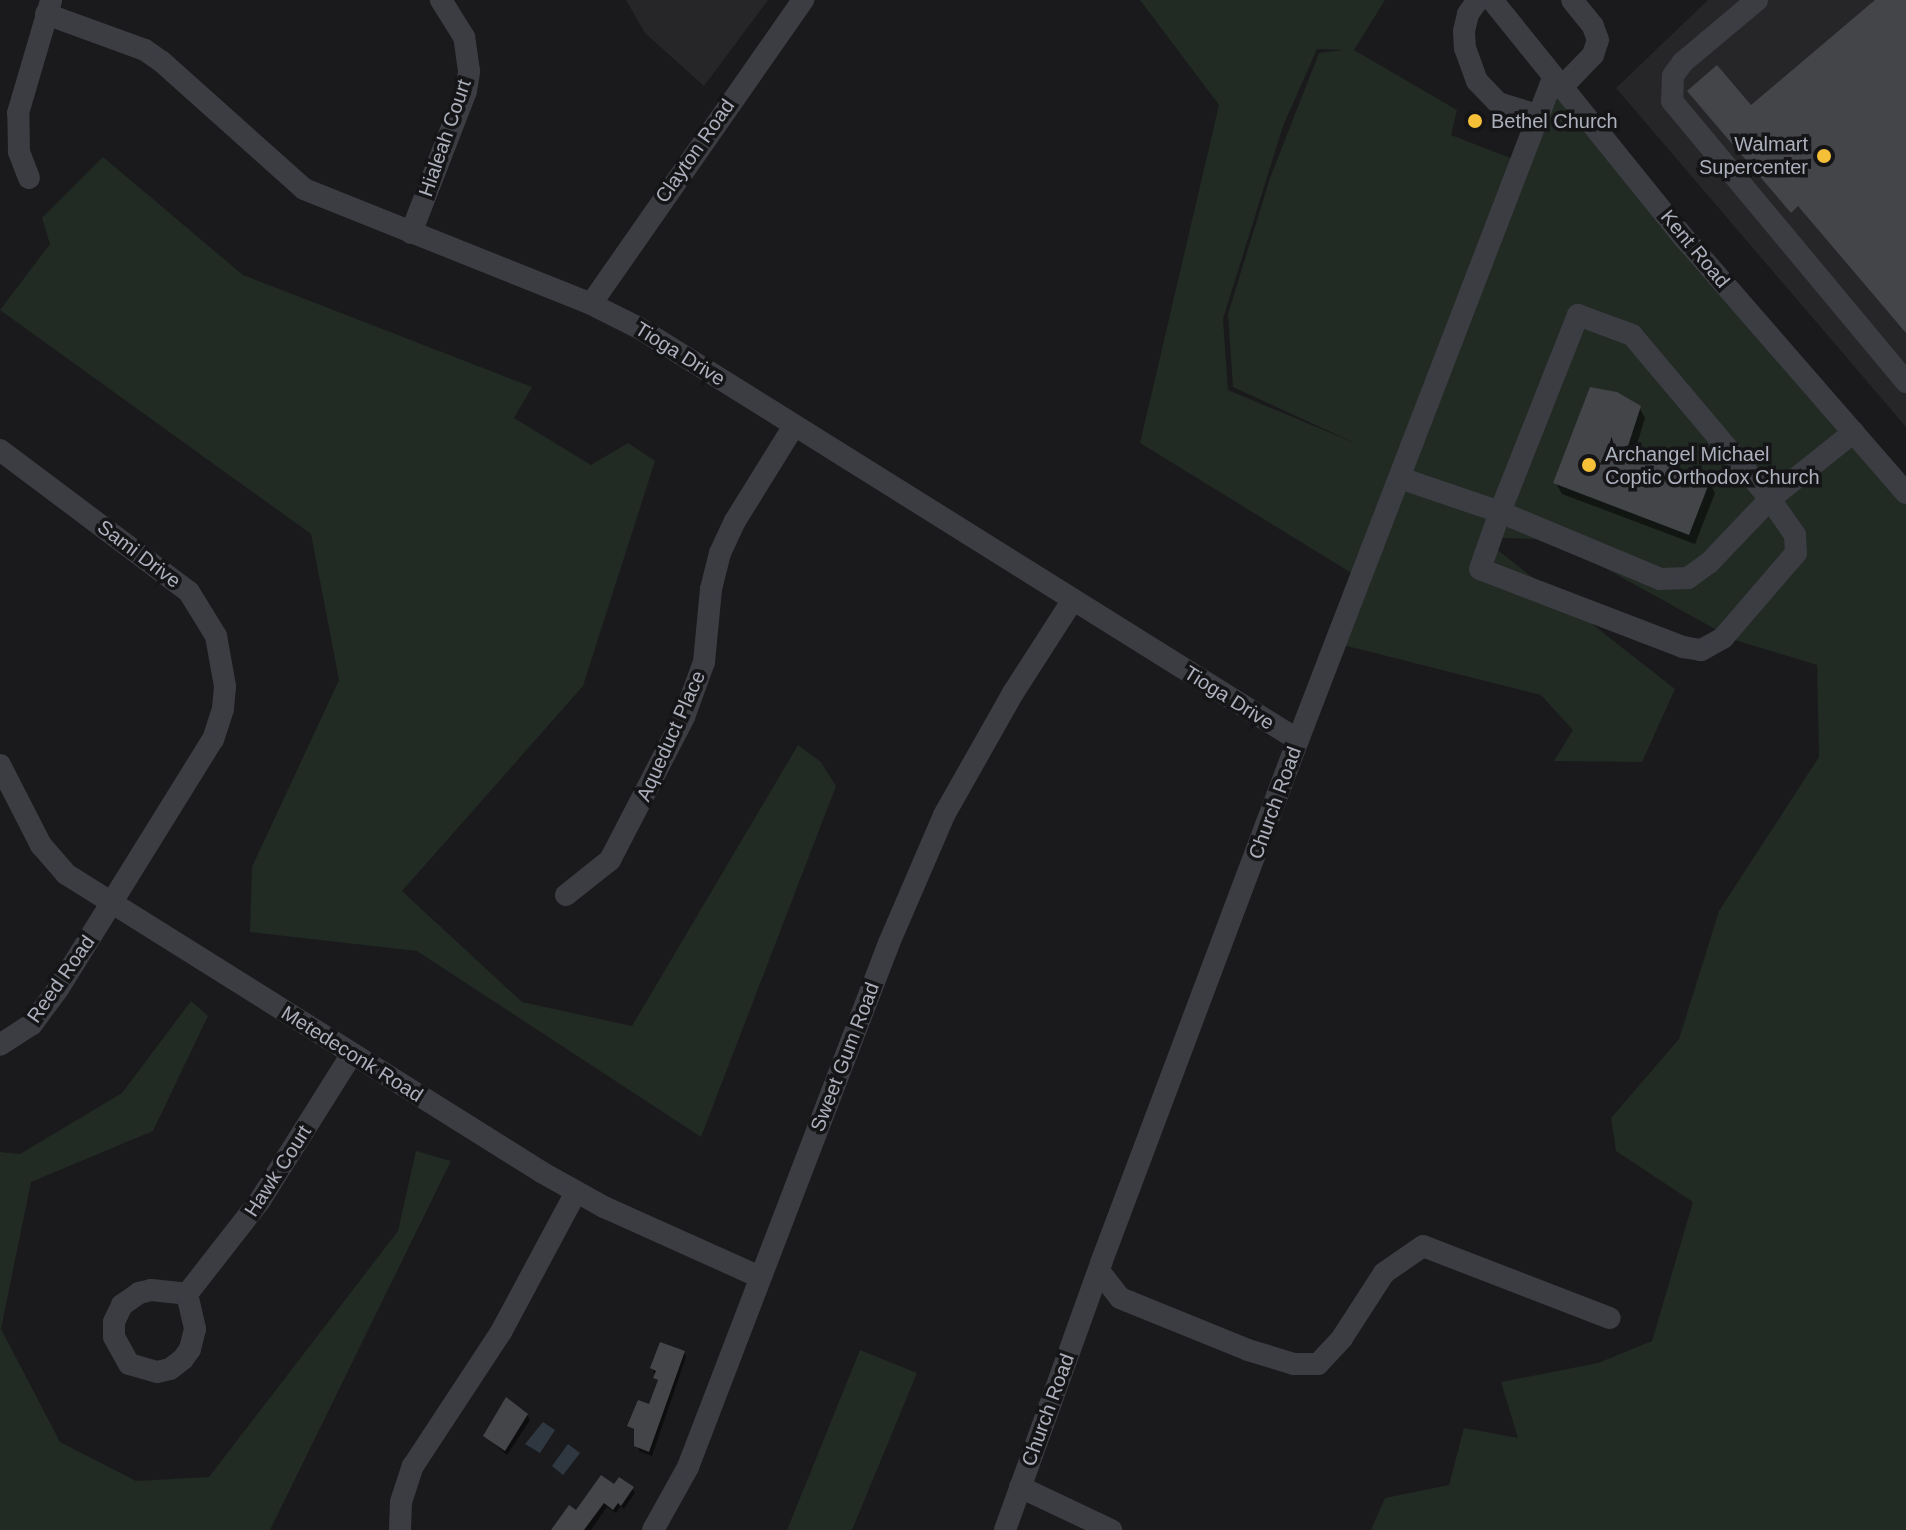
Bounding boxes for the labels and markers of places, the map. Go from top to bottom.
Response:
place label: Bethel Church [1491,109,1618,133]
marker: Bethel Church [1466,112,1484,130]
place label: Walmart Supercenter [1699,132,1808,179]
marker: Walmart Supercenter [1815,147,1833,165]
place label: Archangel Michael Coptic Orthodox Church [1605,442,1820,489]
marker: Archangel Michael Coptic Orthodox Church [1580,456,1598,474]

